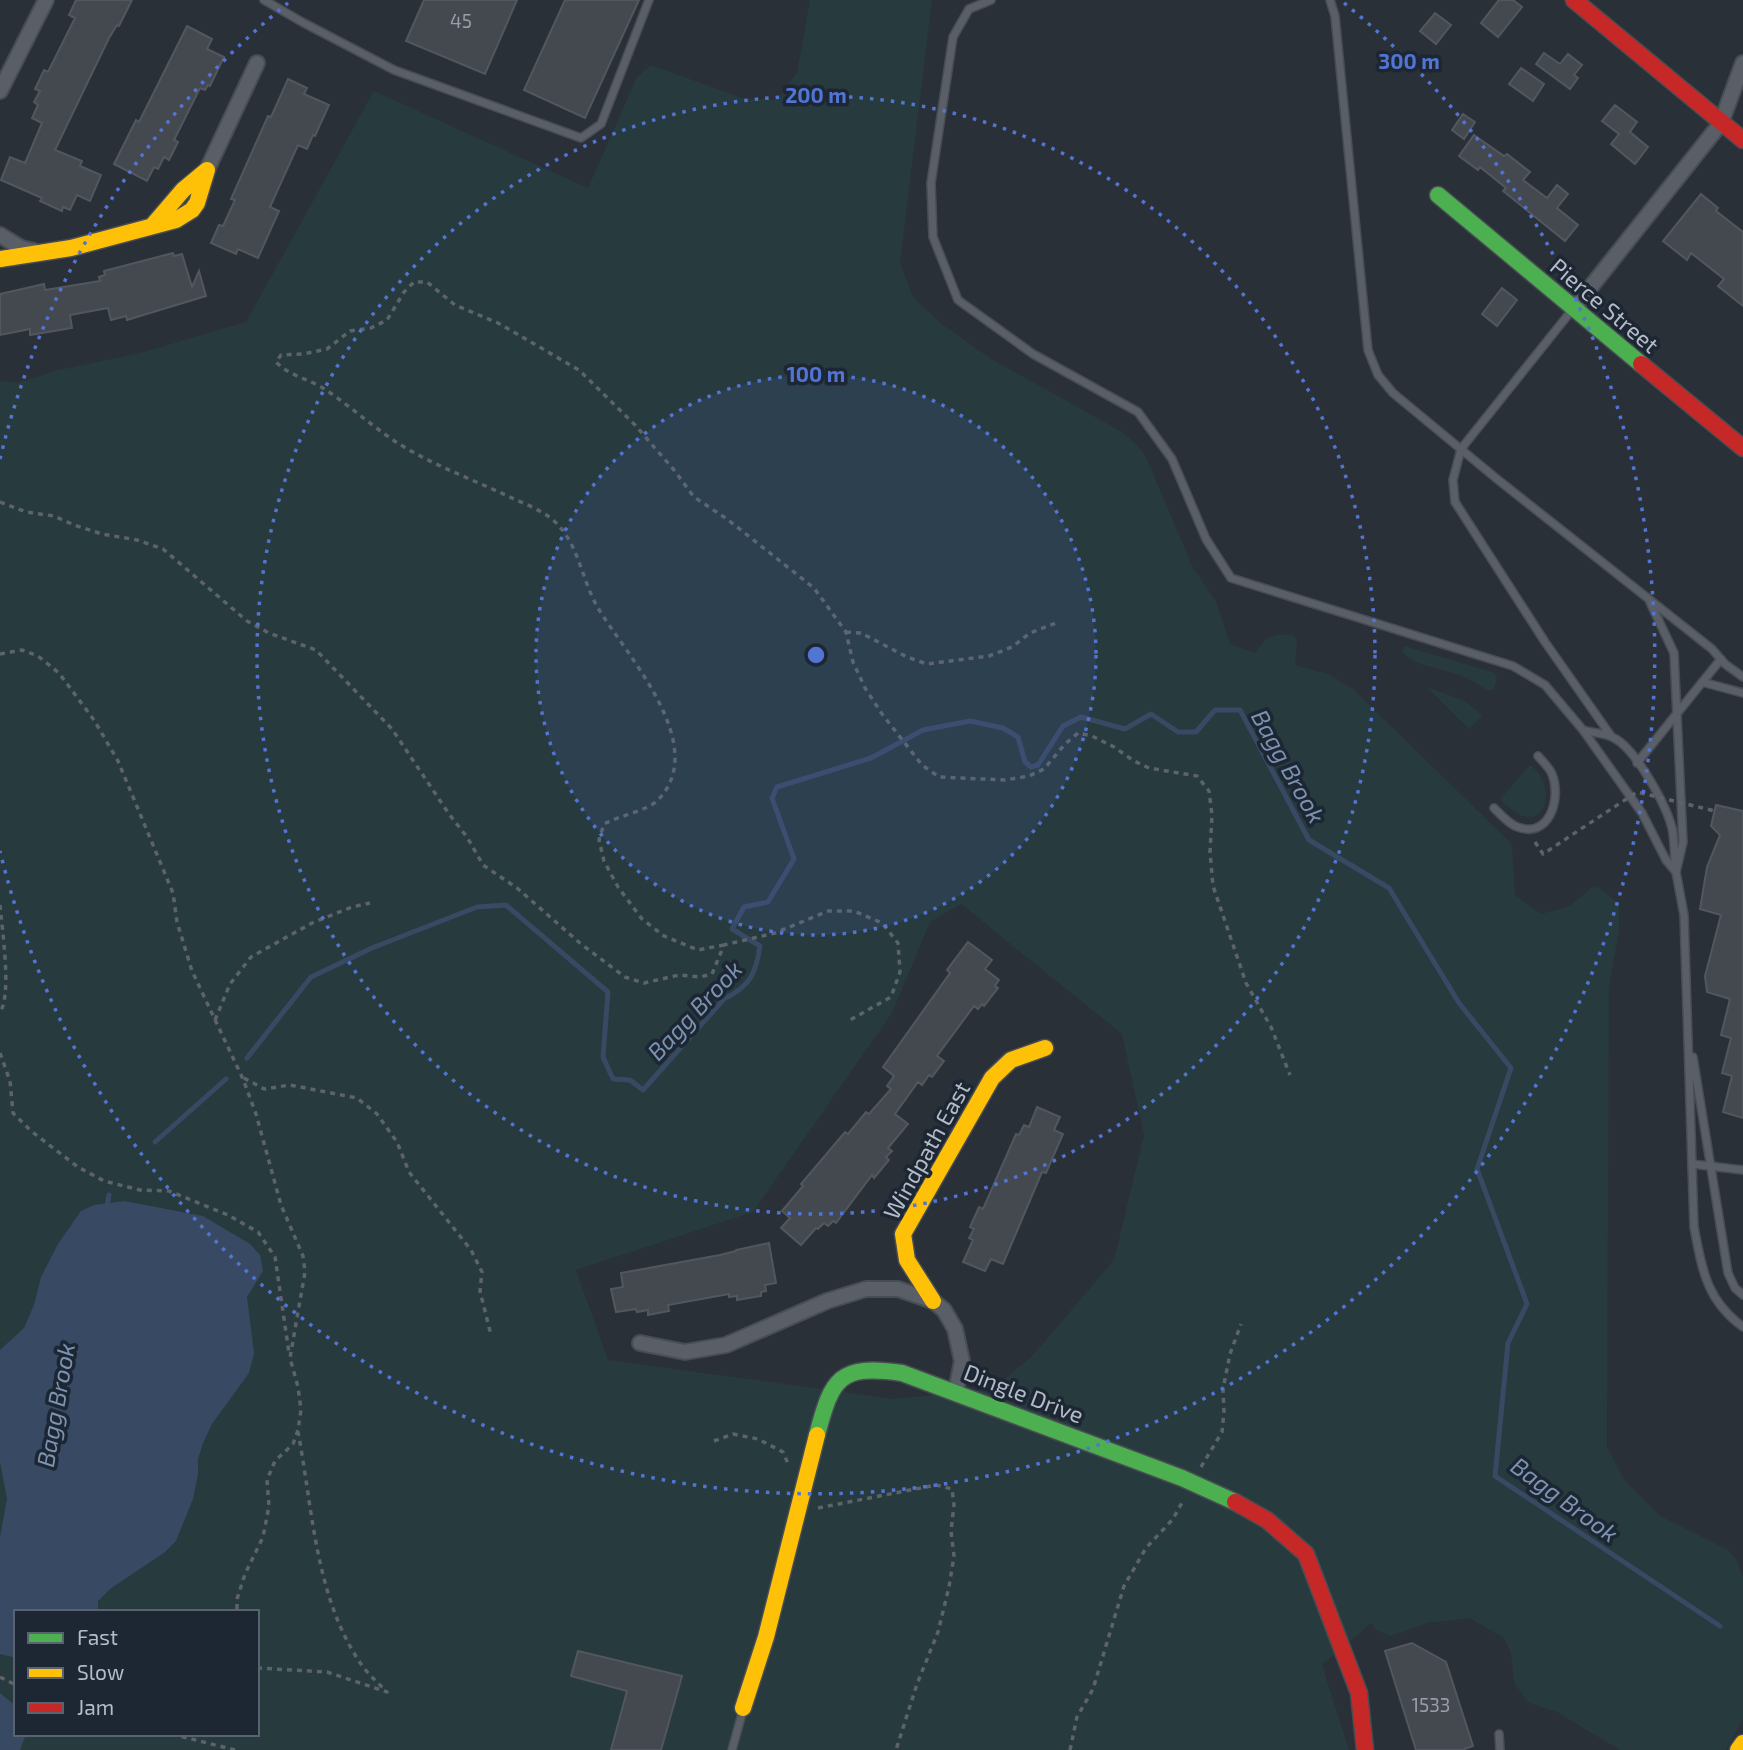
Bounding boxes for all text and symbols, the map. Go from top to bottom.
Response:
house number: 45 [450,9,472,32]
text: 300 m [1378,48,1440,73]
text: 200 m [785,82,847,107]
street label: Pierce Street [1545,252,1665,359]
text: 100 m [787,361,845,386]
centre of rings [804,643,828,667]
water label: Bagg Brook [1246,704,1332,828]
water label: Bagg Brook [641,954,747,1066]
street label: Windpath East [877,1076,976,1224]
water label: Bagg Brook [30,1341,80,1469]
street label: Dingle Drive [960,1357,1088,1429]
water label: Bagg Brook [1506,1450,1624,1548]
legend [14,1610,259,1736]
text: Fast [77,1624,118,1649]
text: Slow [77,1659,124,1684]
house number: 1533 [1412,1693,1450,1716]
text: Jam [77,1694,114,1719]

